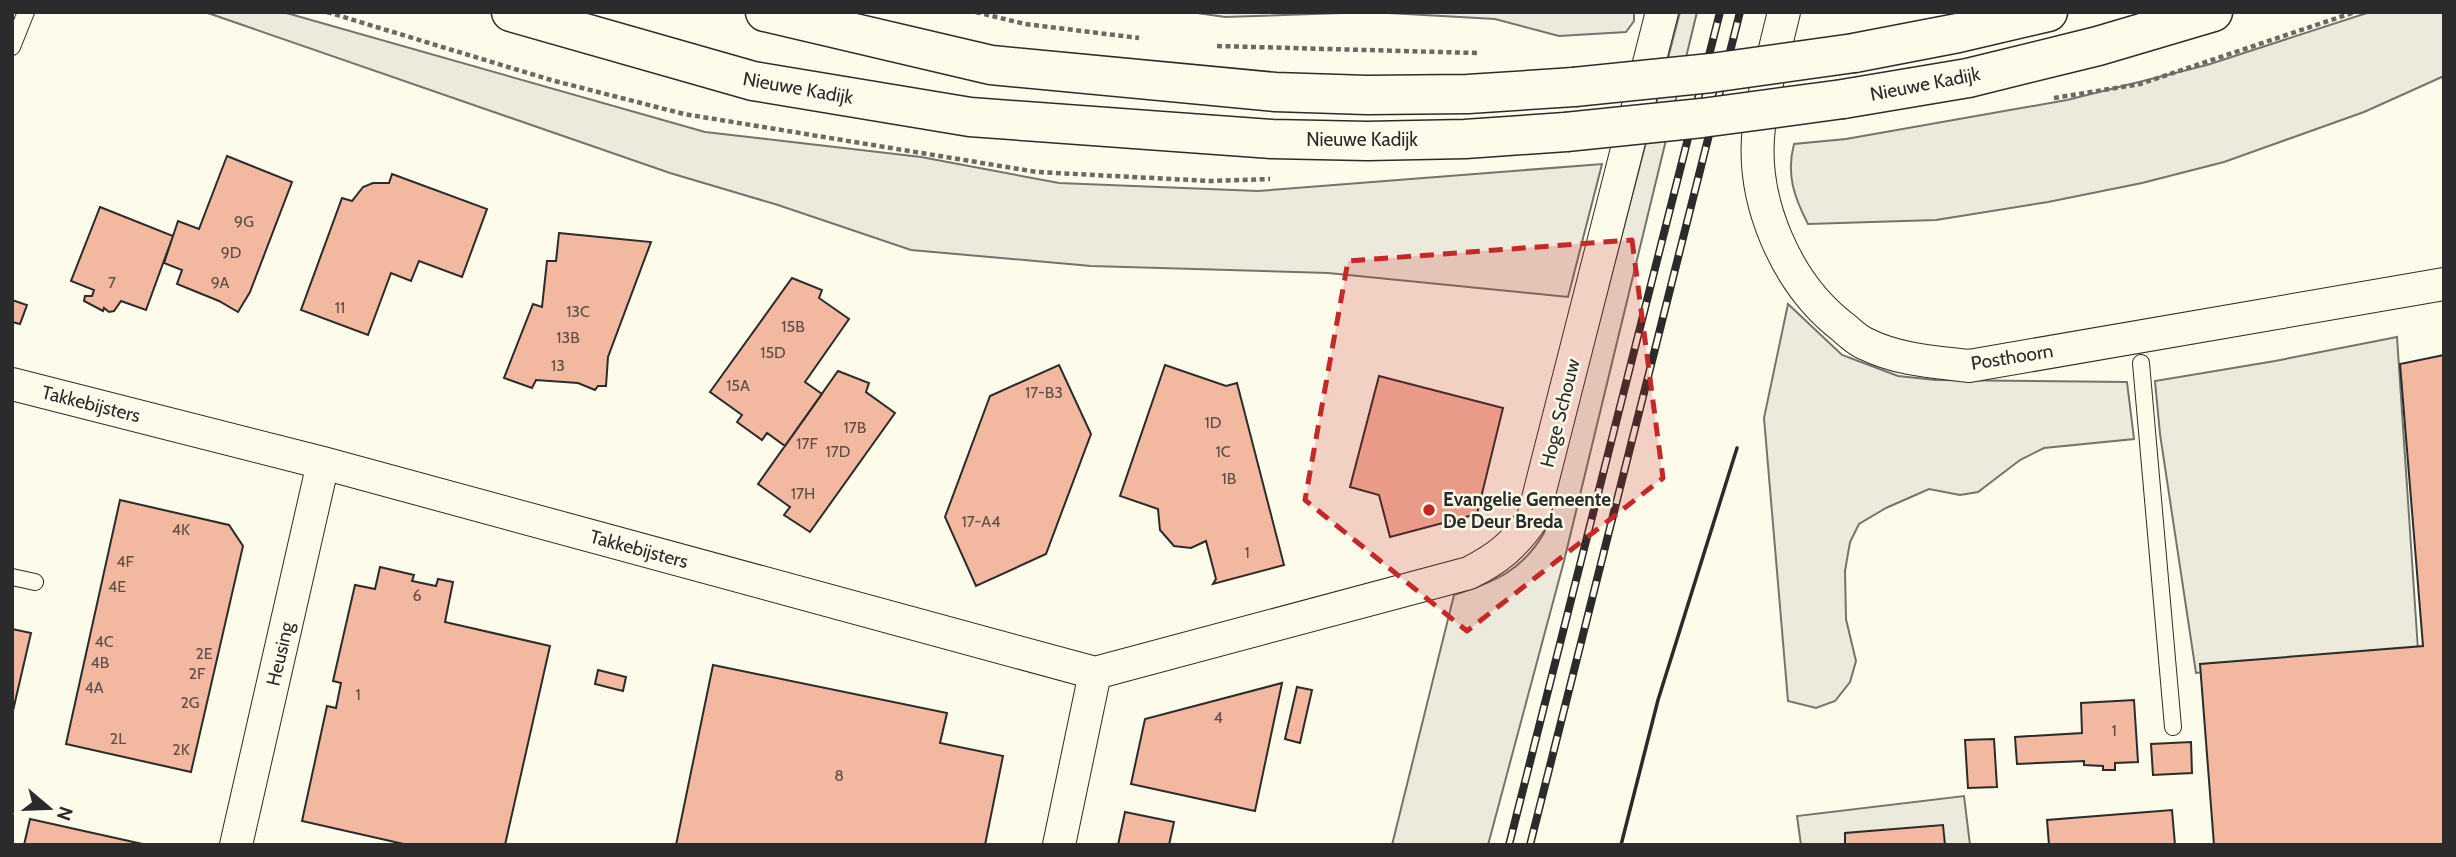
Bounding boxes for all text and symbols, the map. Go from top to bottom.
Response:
street label: Nieuwe Kadijk [1868,62,1982,106]
street label: Nieuwe Kadijk [741,67,855,109]
street label: Nieuwe Kadijk [1306,128,1418,151]
house number: 9G [234,212,254,231]
house number: 9D [221,243,241,262]
house number: 7 [108,273,116,292]
house number: 9A [211,273,229,292]
house number: 11 [335,298,345,317]
house number: 13C [566,302,590,321]
house number: 15B [781,317,805,336]
house number: 13B [556,328,580,347]
street label: Posthoorn [1969,339,2055,375]
house number: 15D [760,343,786,362]
house number: 13 [551,356,565,375]
street label: Hoge Schouw [1535,356,1585,470]
house number: 15A [726,376,750,395]
street label: Takkebijsters [39,381,143,427]
house number: 17-B3 [1025,383,1063,402]
house number: 1D [1205,413,1221,432]
house number: 17B [844,418,867,437]
house number: 17F [796,434,818,453]
house number: 17D [826,442,850,461]
house number: 1C [1215,442,1231,461]
house number: 1B [1222,469,1237,488]
house number: 17H [791,484,815,503]
place label: Evangelie Gemeente De Deur Breda [1443,488,1611,533]
marker: Evangelie Gemeente De Deur Breda [1421,502,1437,518]
house number: 17-A4 [962,512,1000,531]
house number: 4K [172,520,190,539]
street label: Takkebijsters [587,525,691,573]
house number: 1 [1244,543,1250,562]
house number: 4F [116,552,134,571]
house number: 4E [108,577,126,596]
house number: 6 [412,586,422,605]
street label: Heusing [262,619,299,688]
house number: 4C [94,632,114,651]
house number: 2E [195,644,213,663]
house number: 4B [91,653,110,672]
house number: 2F [189,664,206,683]
house number: 4A [84,678,104,697]
house number: 1 [355,685,361,704]
house number: 2G [180,693,200,712]
house number: 4 [1213,708,1223,727]
house number: 1 [2111,721,2117,740]
house number: 2L [110,729,126,748]
house number: 2K [172,740,190,759]
house number: 8 [834,766,844,785]
north arrow [14,773,84,843]
text: N [52,803,78,823]

